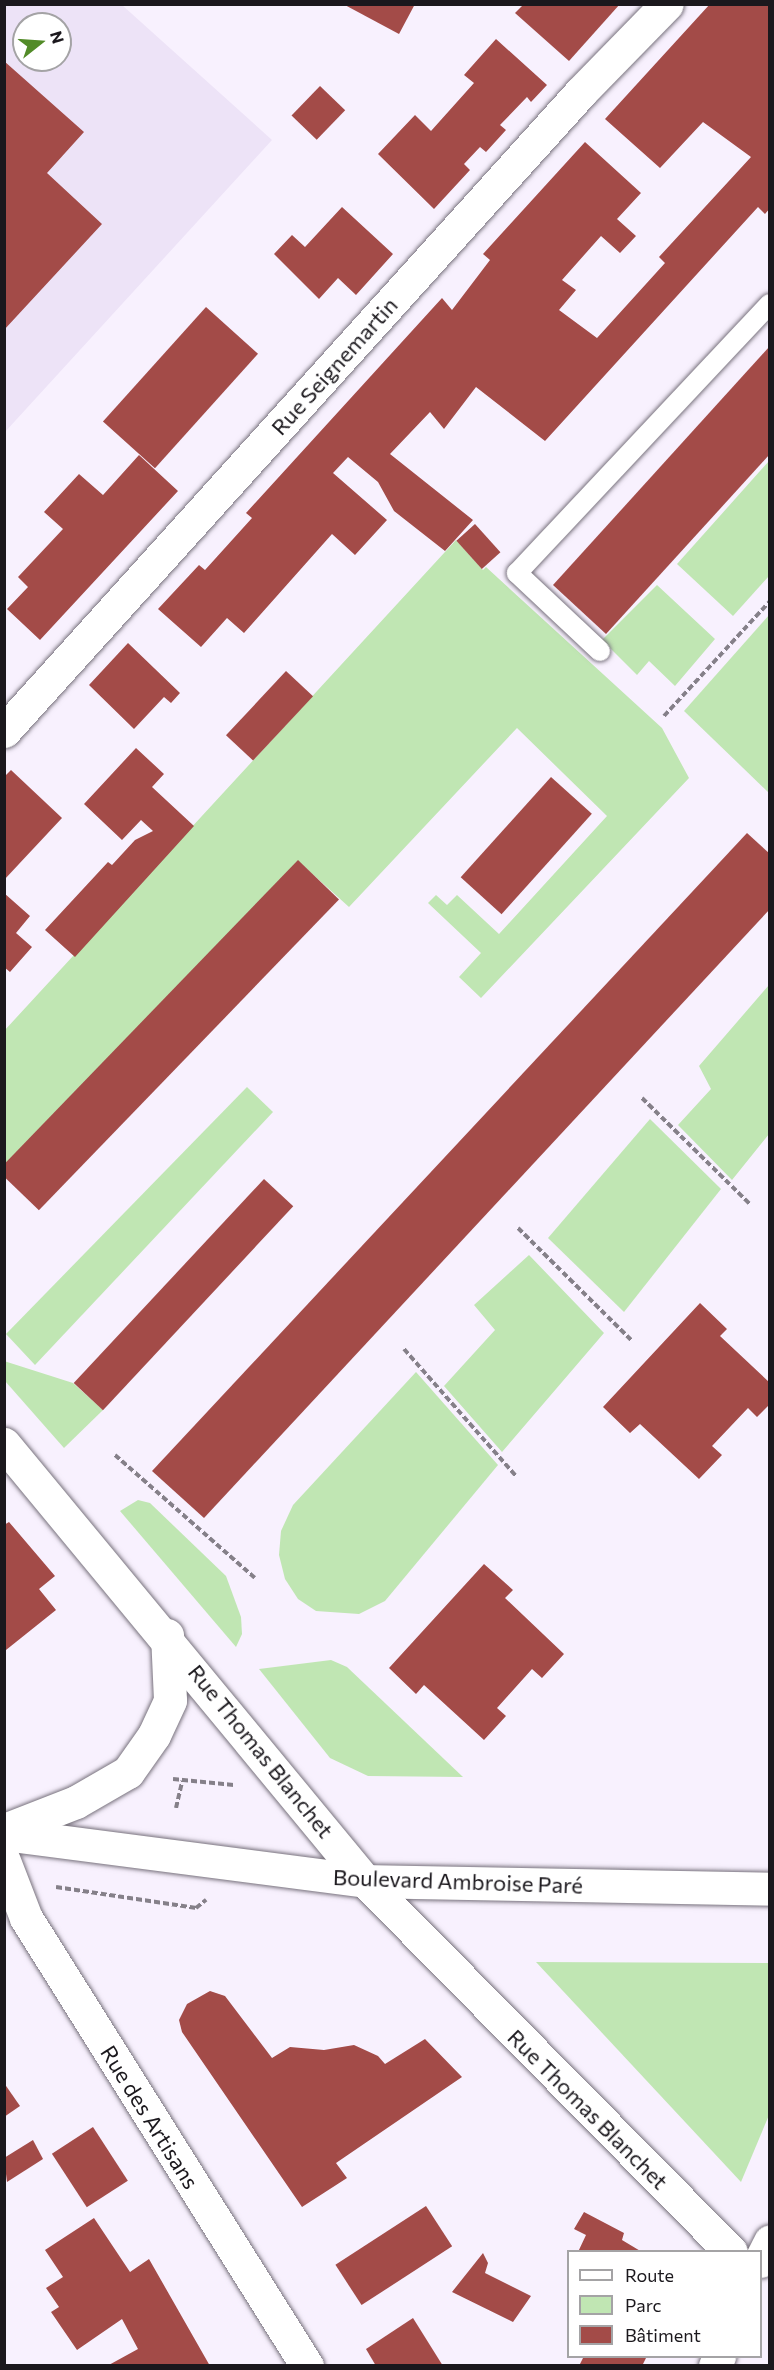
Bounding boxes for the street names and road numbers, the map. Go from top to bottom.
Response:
street label: Rue Seignemartin [265,292,403,440]
street label: Rue Thomas Blanchet [183,1659,339,1843]
street label: Boulevard Ambroise Paré [333,1863,583,1899]
street label: Rue Thomas Blanchet [503,2024,673,2194]
street label: Rue des Artisans [95,2040,205,2194]

